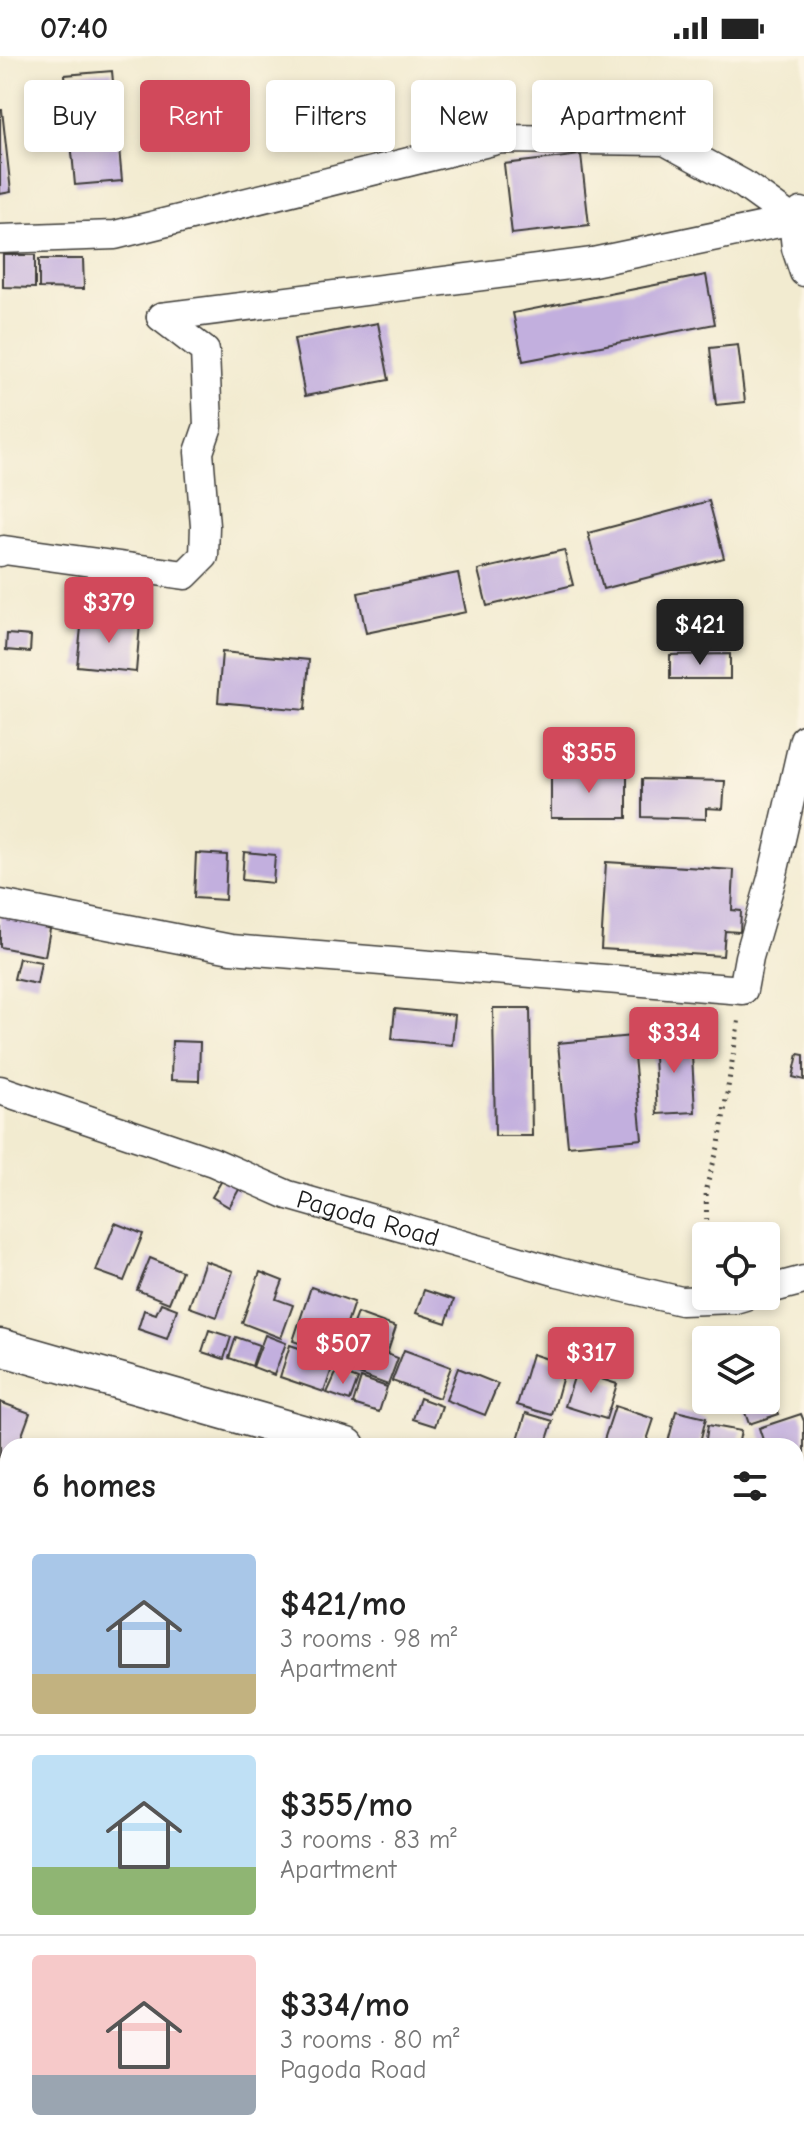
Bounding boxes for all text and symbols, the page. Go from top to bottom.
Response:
text: 07:40 [40,11,108,46]
chip: Buy [24,80,124,152]
chip: Rent [140,80,250,152]
chip: Filters [266,80,395,152]
chip: New [411,80,516,152]
chip: Apartment [532,80,713,152]
pin: $379 [62,577,156,645]
text: $379 [82,588,136,618]
pin: $421 [653,599,747,667]
text: $421 [674,610,726,640]
pin: $355 [542,727,636,795]
text: $355 [561,738,617,768]
pin: $334 [627,1007,721,1075]
text: $334 [647,1018,701,1048]
street label: Pagoda Road [293,1184,442,1253]
map controls [692,1222,780,1414]
button: locate [692,1222,780,1310]
pin: $507 [296,1318,390,1386]
button: layers [692,1326,780,1414]
pin: $317 [544,1327,638,1395]
text: $507 [315,1329,371,1359]
text: $317 [566,1338,616,1368]
icon: filters [728,1464,772,1508]
text: 6 homes [32,1466,156,1506]
text: $421/mo [280,1584,406,1624]
icon: home [96,1586,192,1682]
text: 3 rooms · 98 m² [280,1624,457,1654]
text: Apartment [280,1654,396,1684]
text: $355/mo [280,1785,413,1825]
icon: home [96,1787,192,1883]
text: 3 rooms · 83 m² [280,1825,457,1855]
text: Apartment [280,1855,396,1885]
text: $334/mo [280,1985,409,2025]
icon: home [96,1987,192,2083]
text: 3 rooms · 80 m² [280,2025,459,2055]
text: Pagoda Road [280,2055,426,2085]

